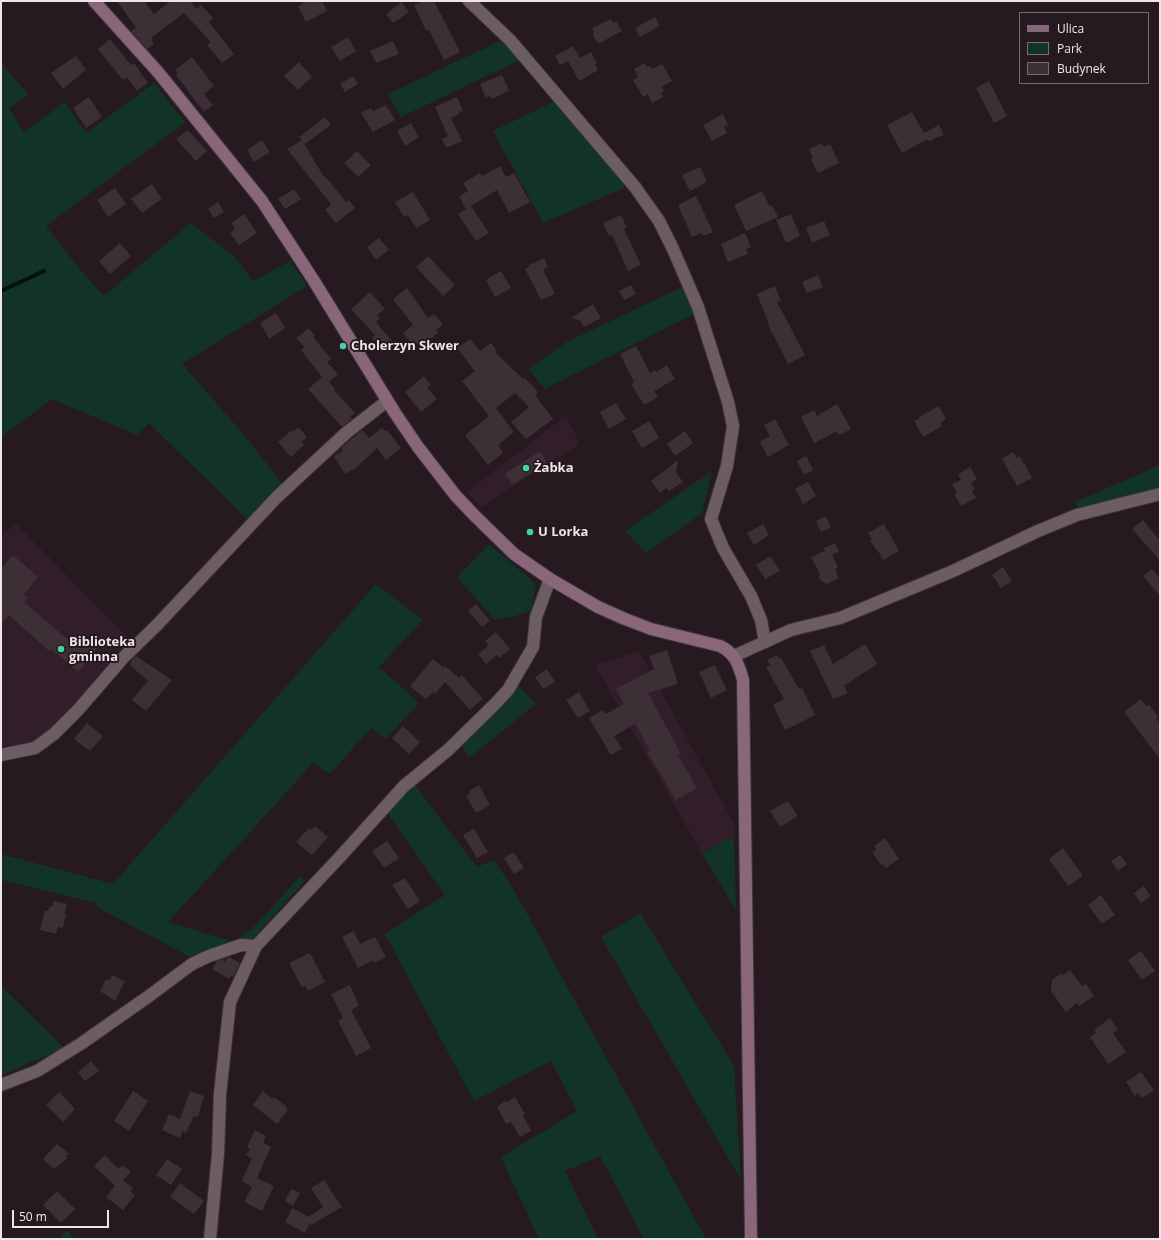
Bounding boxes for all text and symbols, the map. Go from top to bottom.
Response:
legend [1019,12,1149,84]
text: Ulica [1057,20,1084,37]
text: Park [1057,40,1082,57]
text: Budynek [1057,60,1106,77]
place label: Cholerzyn Skwer [351,338,459,354]
marker: Cholerzyn Skwer [338,341,348,351]
place label: Żabka [534,460,574,476]
marker: Żabka [521,463,531,473]
place label: U Lorka [538,524,588,540]
marker: U Lorka [525,527,535,537]
place label: Biblioteka gminna [69,634,135,665]
marker: Biblioteka gminna [56,644,66,654]
scale bar [14,1202,111,1228]
text: 50 m [19,1208,47,1225]

